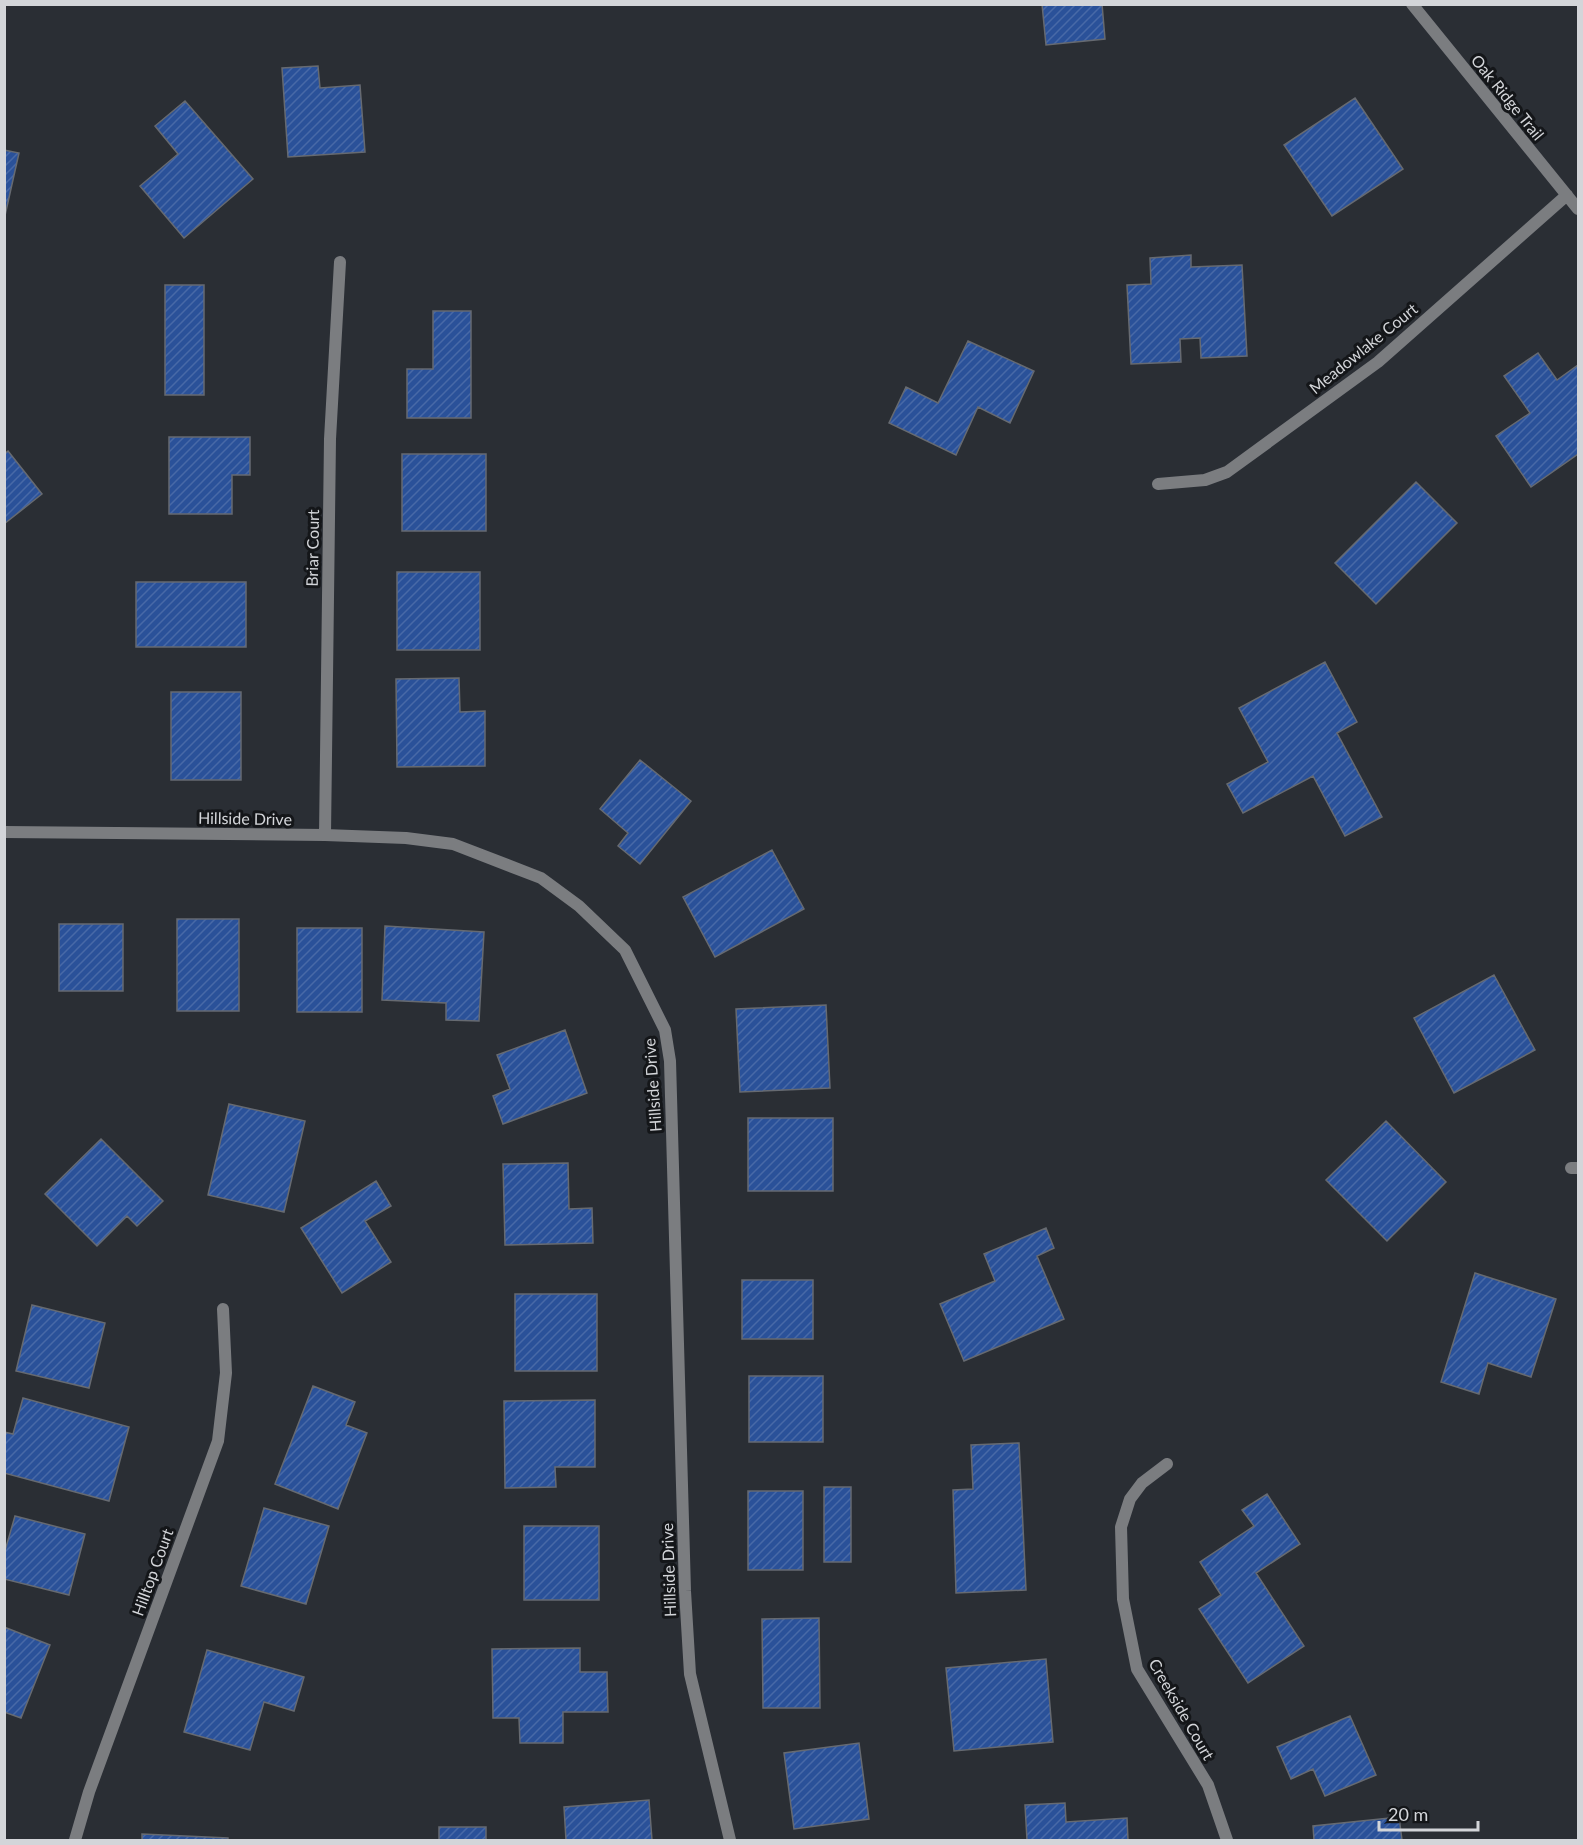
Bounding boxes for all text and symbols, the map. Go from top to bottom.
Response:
street label: Oak Ridge Trail [1468,50,1548,144]
street label: Meadowlake Court [1305,298,1421,397]
street label: Briar Court [302,509,322,587]
street label: Hillside Drive [198,808,292,828]
street label: Hillside Drive [639,1037,665,1133]
street label: Hillside Drive [657,1523,679,1617]
street label: Hilltop Court [127,1526,177,1618]
street label: Creekside Court [1145,1655,1219,1763]
scale bar [1379,1794,1478,1832]
text: 20 m [1388,1803,1428,1825]

